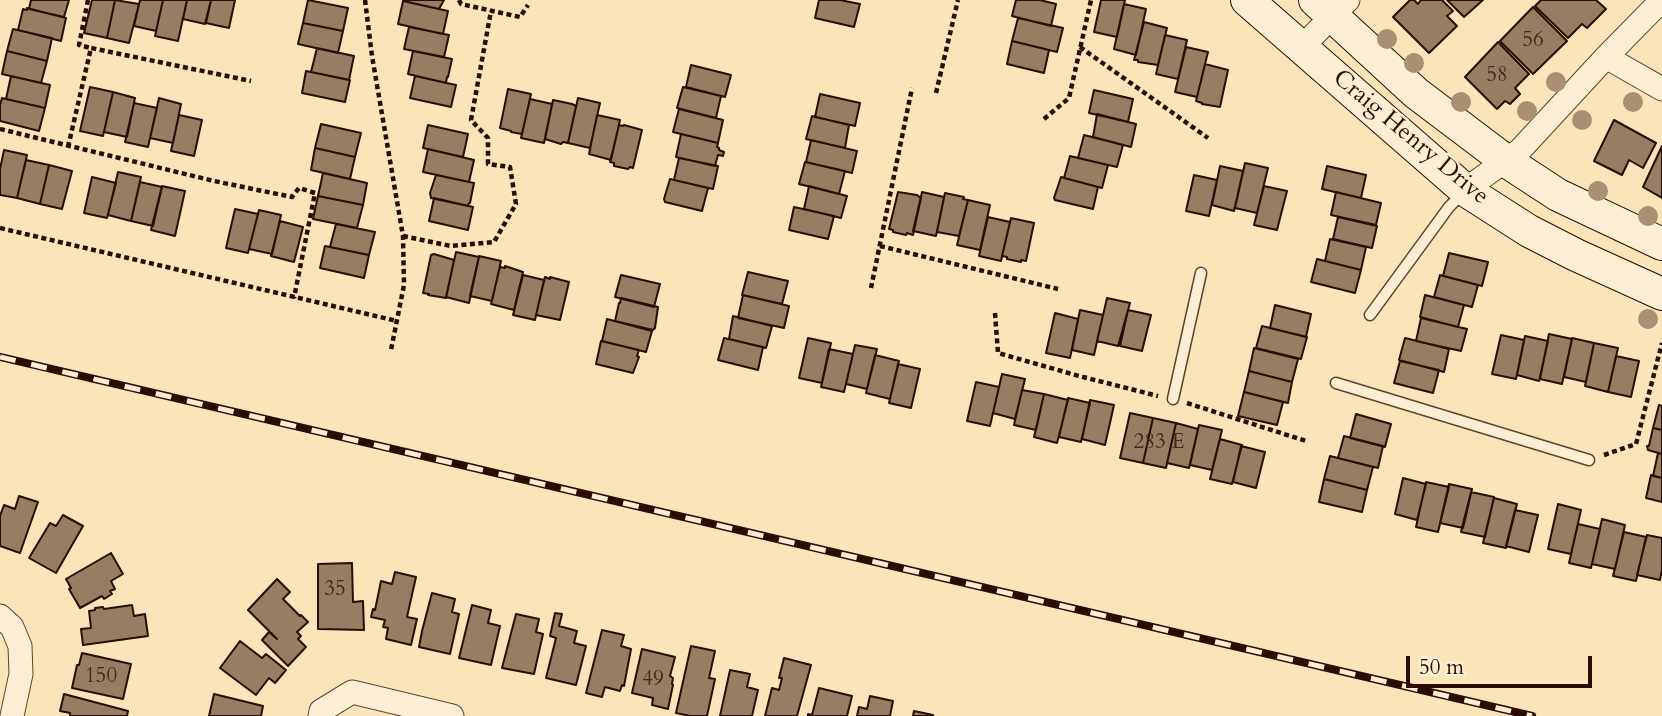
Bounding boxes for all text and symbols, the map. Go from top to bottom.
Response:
house number: 56 [1522,28,1544,54]
house number: 58 [1486,63,1508,89]
street label: Craig Henry Drive [1326,64,1494,212]
house number: 283 E [1134,430,1184,456]
house number: 35 [324,577,346,603]
scale bar [1410,642,1596,686]
text: 50 m [1419,653,1464,682]
house number: 150 [85,664,117,690]
house number: 49 [642,667,664,693]

